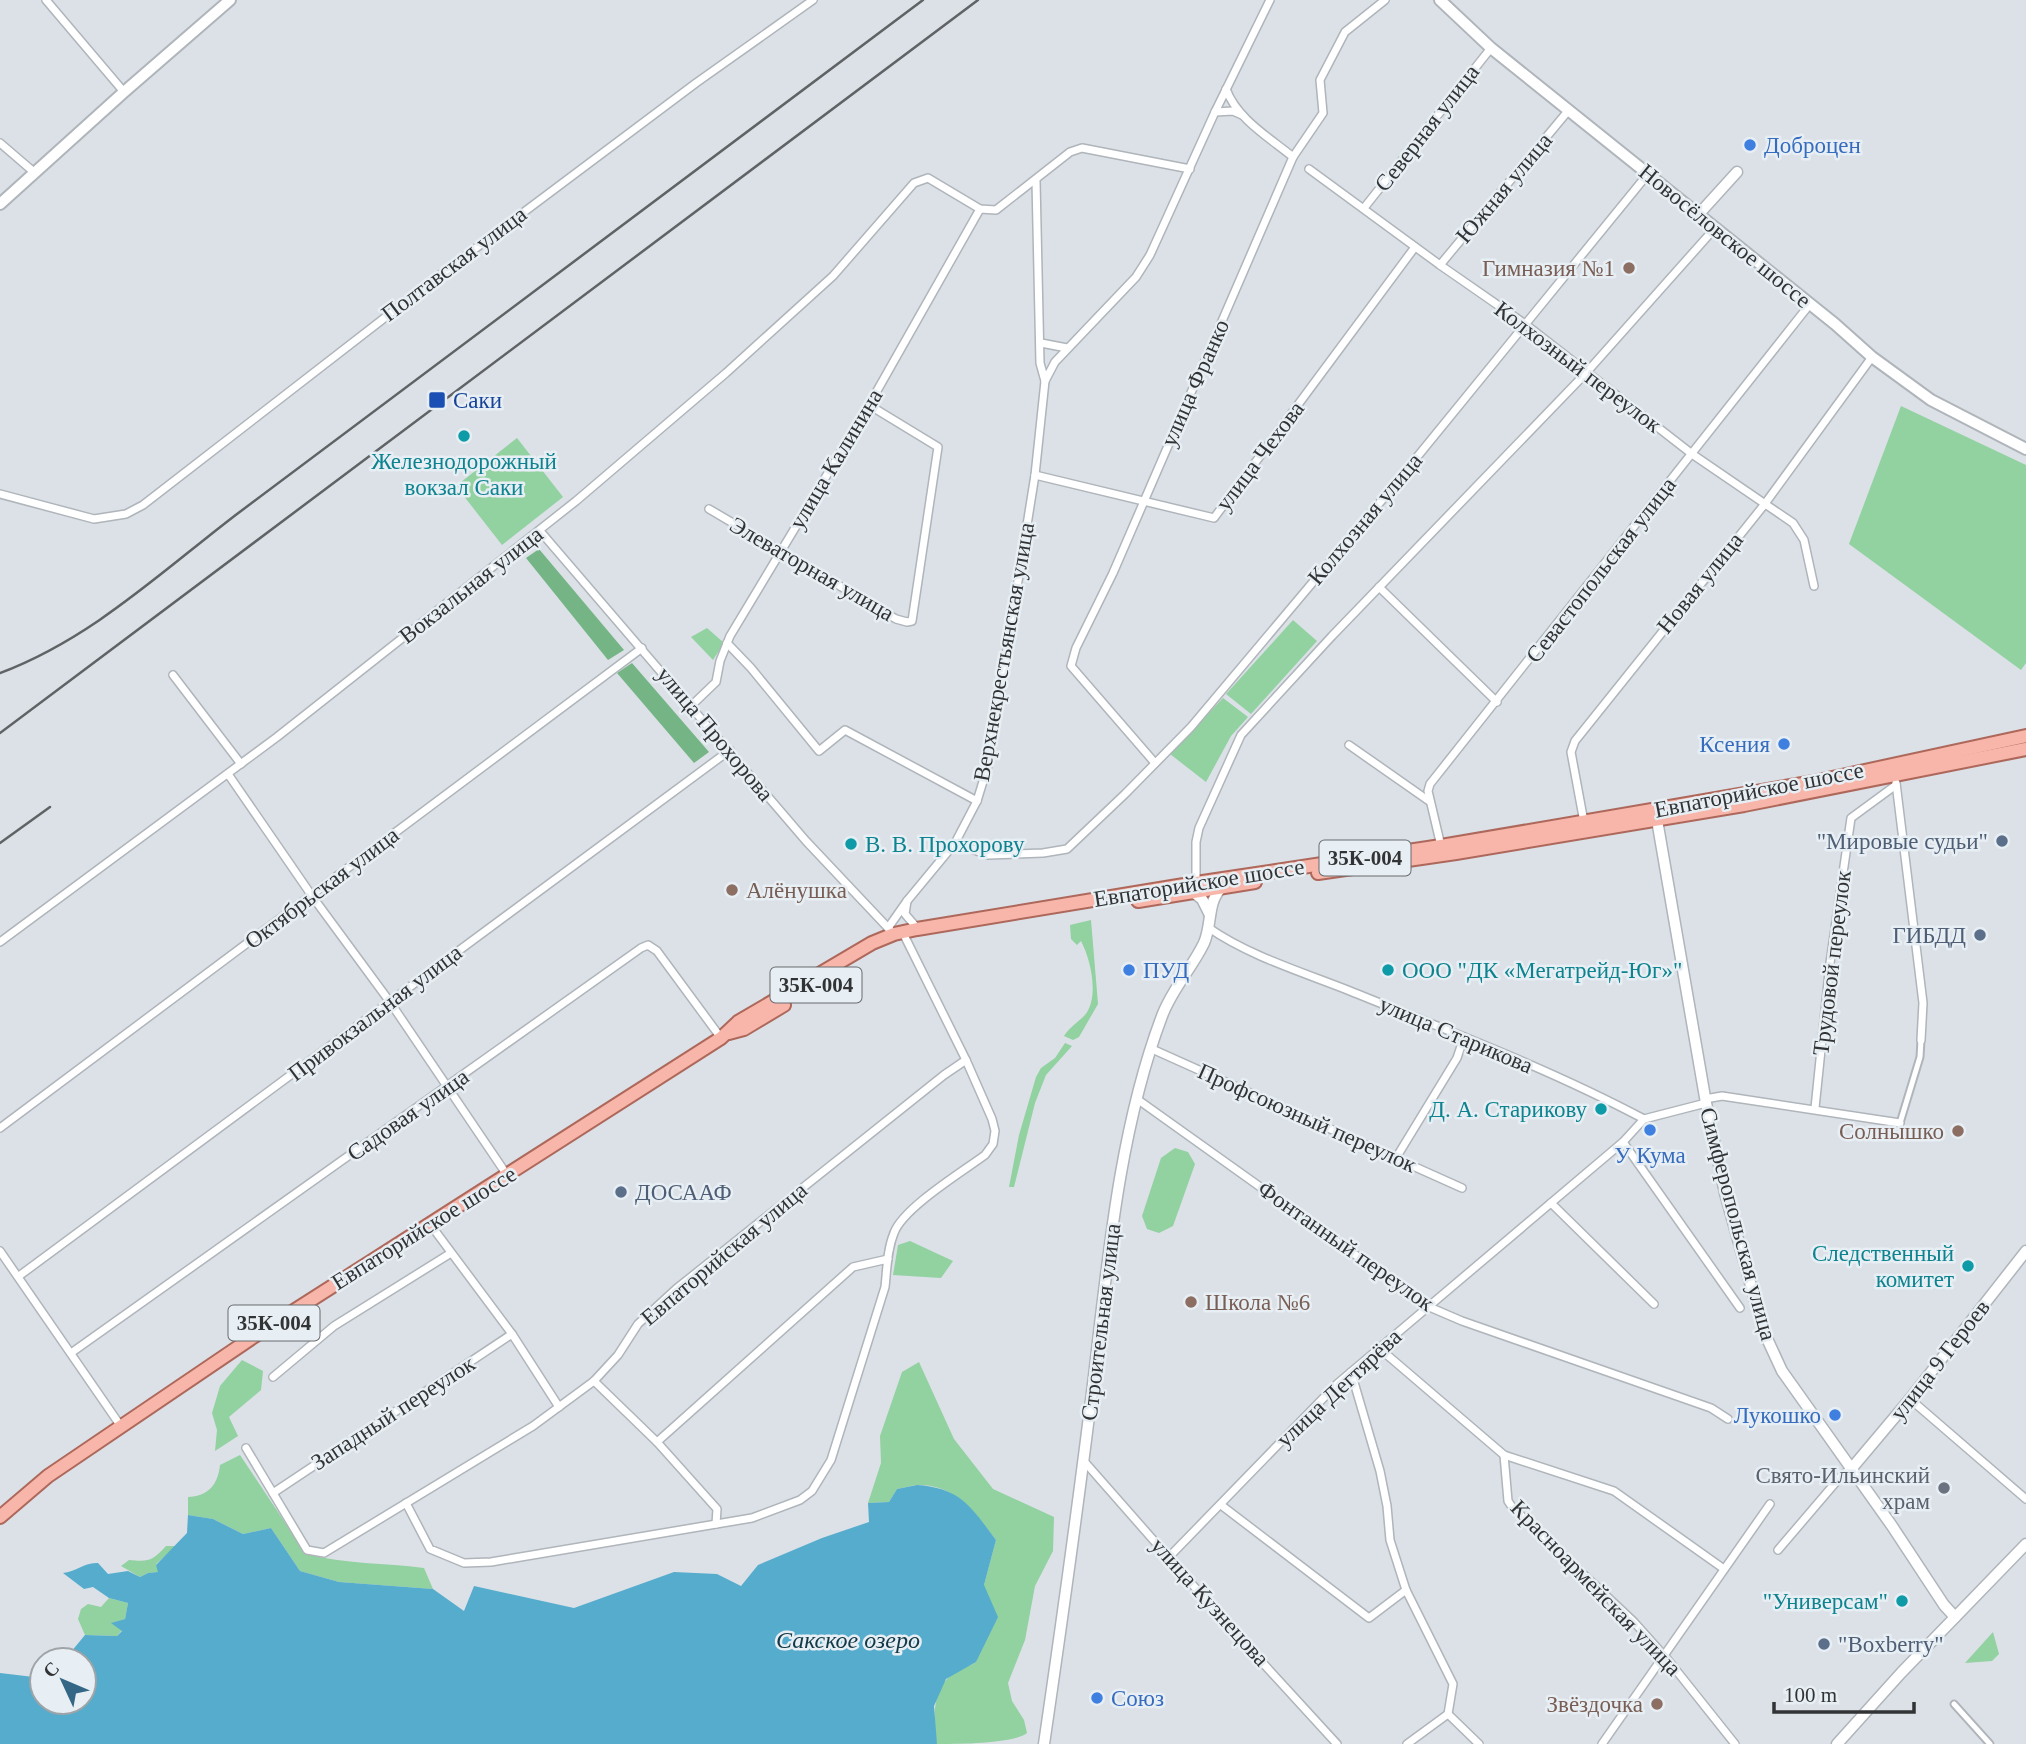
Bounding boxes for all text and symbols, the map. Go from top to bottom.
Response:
street label: Северная улица [1370,60,1484,196]
street label: Южная улица [1451,128,1557,248]
place label: Доброцен [1764,133,1861,158]
marker: Доброцен [1742,137,1758,153]
street label: Новосёловское шоссе [1634,159,1816,313]
street label: Полтавская улица [377,201,531,327]
place label: Гимназия №1 [1482,256,1615,281]
marker: Гимназия №1 [1621,260,1637,276]
street label: Колхозный переулок [1490,296,1667,438]
street label: улица Франко [1156,316,1234,450]
street label: улица Калинина [784,384,888,534]
place label: Саки [453,388,502,413]
marker: Саки [427,390,447,410]
street label: улица Чехова [1211,396,1309,516]
marker: Железнодорожный вокзал Саки [456,428,472,444]
street label: Колхозная улица [1303,448,1427,590]
place label: Железнодорожный вокзал Саки [371,449,557,500]
street label: Севастопольская улица [1521,473,1681,667]
street label: Элеваторная улица [726,512,898,626]
street label: Вокзальная улица [394,521,548,649]
street label: Верхнекрестьянская улица [969,521,1039,783]
street label: Новая улица [1652,528,1748,638]
street label: улица Прохорова [652,662,778,806]
place label: Ксения [1699,732,1770,757]
marker: Ксения [1776,736,1792,752]
street label: Евпаторийское шоссе [1652,757,1866,823]
street label: Октябрьская улица [240,822,404,954]
place label: "Мировые судьи" [1817,829,1988,854]
place label: В. В. Прохорову [865,832,1025,857]
marker: "Мировые судьи" [1994,833,2010,849]
marker: В. В. Прохорову [843,836,859,852]
road number: 35К-004 [1320,840,1410,876]
street label: Евпаторийское шоссе [1092,854,1306,912]
street label: Трудовой переулок [1808,868,1856,1057]
place label: Алёнушка [746,878,847,903]
marker: Алёнушка [724,882,740,898]
place label: ГИБДД [1892,923,1966,948]
marker: ГИБДД [1972,927,1988,943]
street label: Привокзальная улица [283,940,467,1086]
place label: ПУД [1143,958,1190,983]
place label: ООО "ДК «Мегатрейд-Юг»" [1402,958,1682,983]
marker: ПУД [1121,962,1137,978]
marker: ООО "ДК «Мегатрейд-Юг»" [1380,962,1396,978]
road number: 35К-004 [770,968,862,1002]
street label: улица Старикова [1376,991,1536,1079]
street label: Профсоюзный переулок [1194,1058,1421,1178]
street label: Садовая улица [342,1064,474,1166]
place label: Д. А. Старикову [1429,1097,1588,1122]
marker: Д. А. Старикову [1593,1101,1609,1117]
street label: Симферопольская улица [1695,1105,1781,1343]
place label: Солнышко [1839,1119,1944,1144]
marker: У Кума [1642,1122,1658,1138]
marker: Солнышко [1950,1123,1966,1139]
place label: У Кума [1614,1143,1686,1168]
street label: Евпаторийское шоссе [327,1161,521,1295]
street label: Фонтанный переулок [1253,1176,1439,1317]
street label: Евпаторийская улица [636,1177,812,1331]
place label: ДОСААФ [635,1180,732,1205]
marker: ДОСААФ [613,1184,629,1200]
street label: Строительная улица [1076,1222,1126,1422]
place label: Следственный комитет [1812,1241,1954,1292]
marker: Следственный комитет [1960,1258,1976,1274]
place label: Школа №6 [1205,1290,1310,1315]
marker: Школа №6 [1183,1294,1199,1310]
street label: улица 9 Героев [1885,1295,1995,1425]
road number: 35К-004 [229,1306,320,1340]
street label: улица Дегтярёва [1272,1324,1406,1452]
street label: Западный переулок [307,1350,480,1475]
place label: Лукошко [1734,1403,1821,1428]
marker: Лукошко [1827,1407,1843,1423]
place label: Свято-Ильинский храм [1755,1463,1930,1514]
marker: Свято-Ильинский храм [1936,1480,1952,1496]
street label: Красноармейская улица [1506,1495,1686,1681]
street label: улица Кузнецова [1146,1533,1274,1671]
place label: "Универсам" [1763,1589,1888,1614]
marker: "Универсам" [1894,1593,1910,1609]
water label: Сакское озеро [776,1627,920,1653]
place label: "Boxberry" [1838,1632,1944,1657]
marker: "Boxberry" [1816,1636,1832,1652]
north arrow [28,1646,98,1716]
text: С [39,1657,63,1682]
scale bar [1774,1670,1914,1714]
text: 100 m [1784,1683,1837,1707]
place label: Союз [1111,1686,1164,1711]
marker: Союз [1089,1690,1105,1706]
place label: Звёздочка [1547,1692,1643,1717]
marker: Звёздочка [1649,1696,1665,1712]

